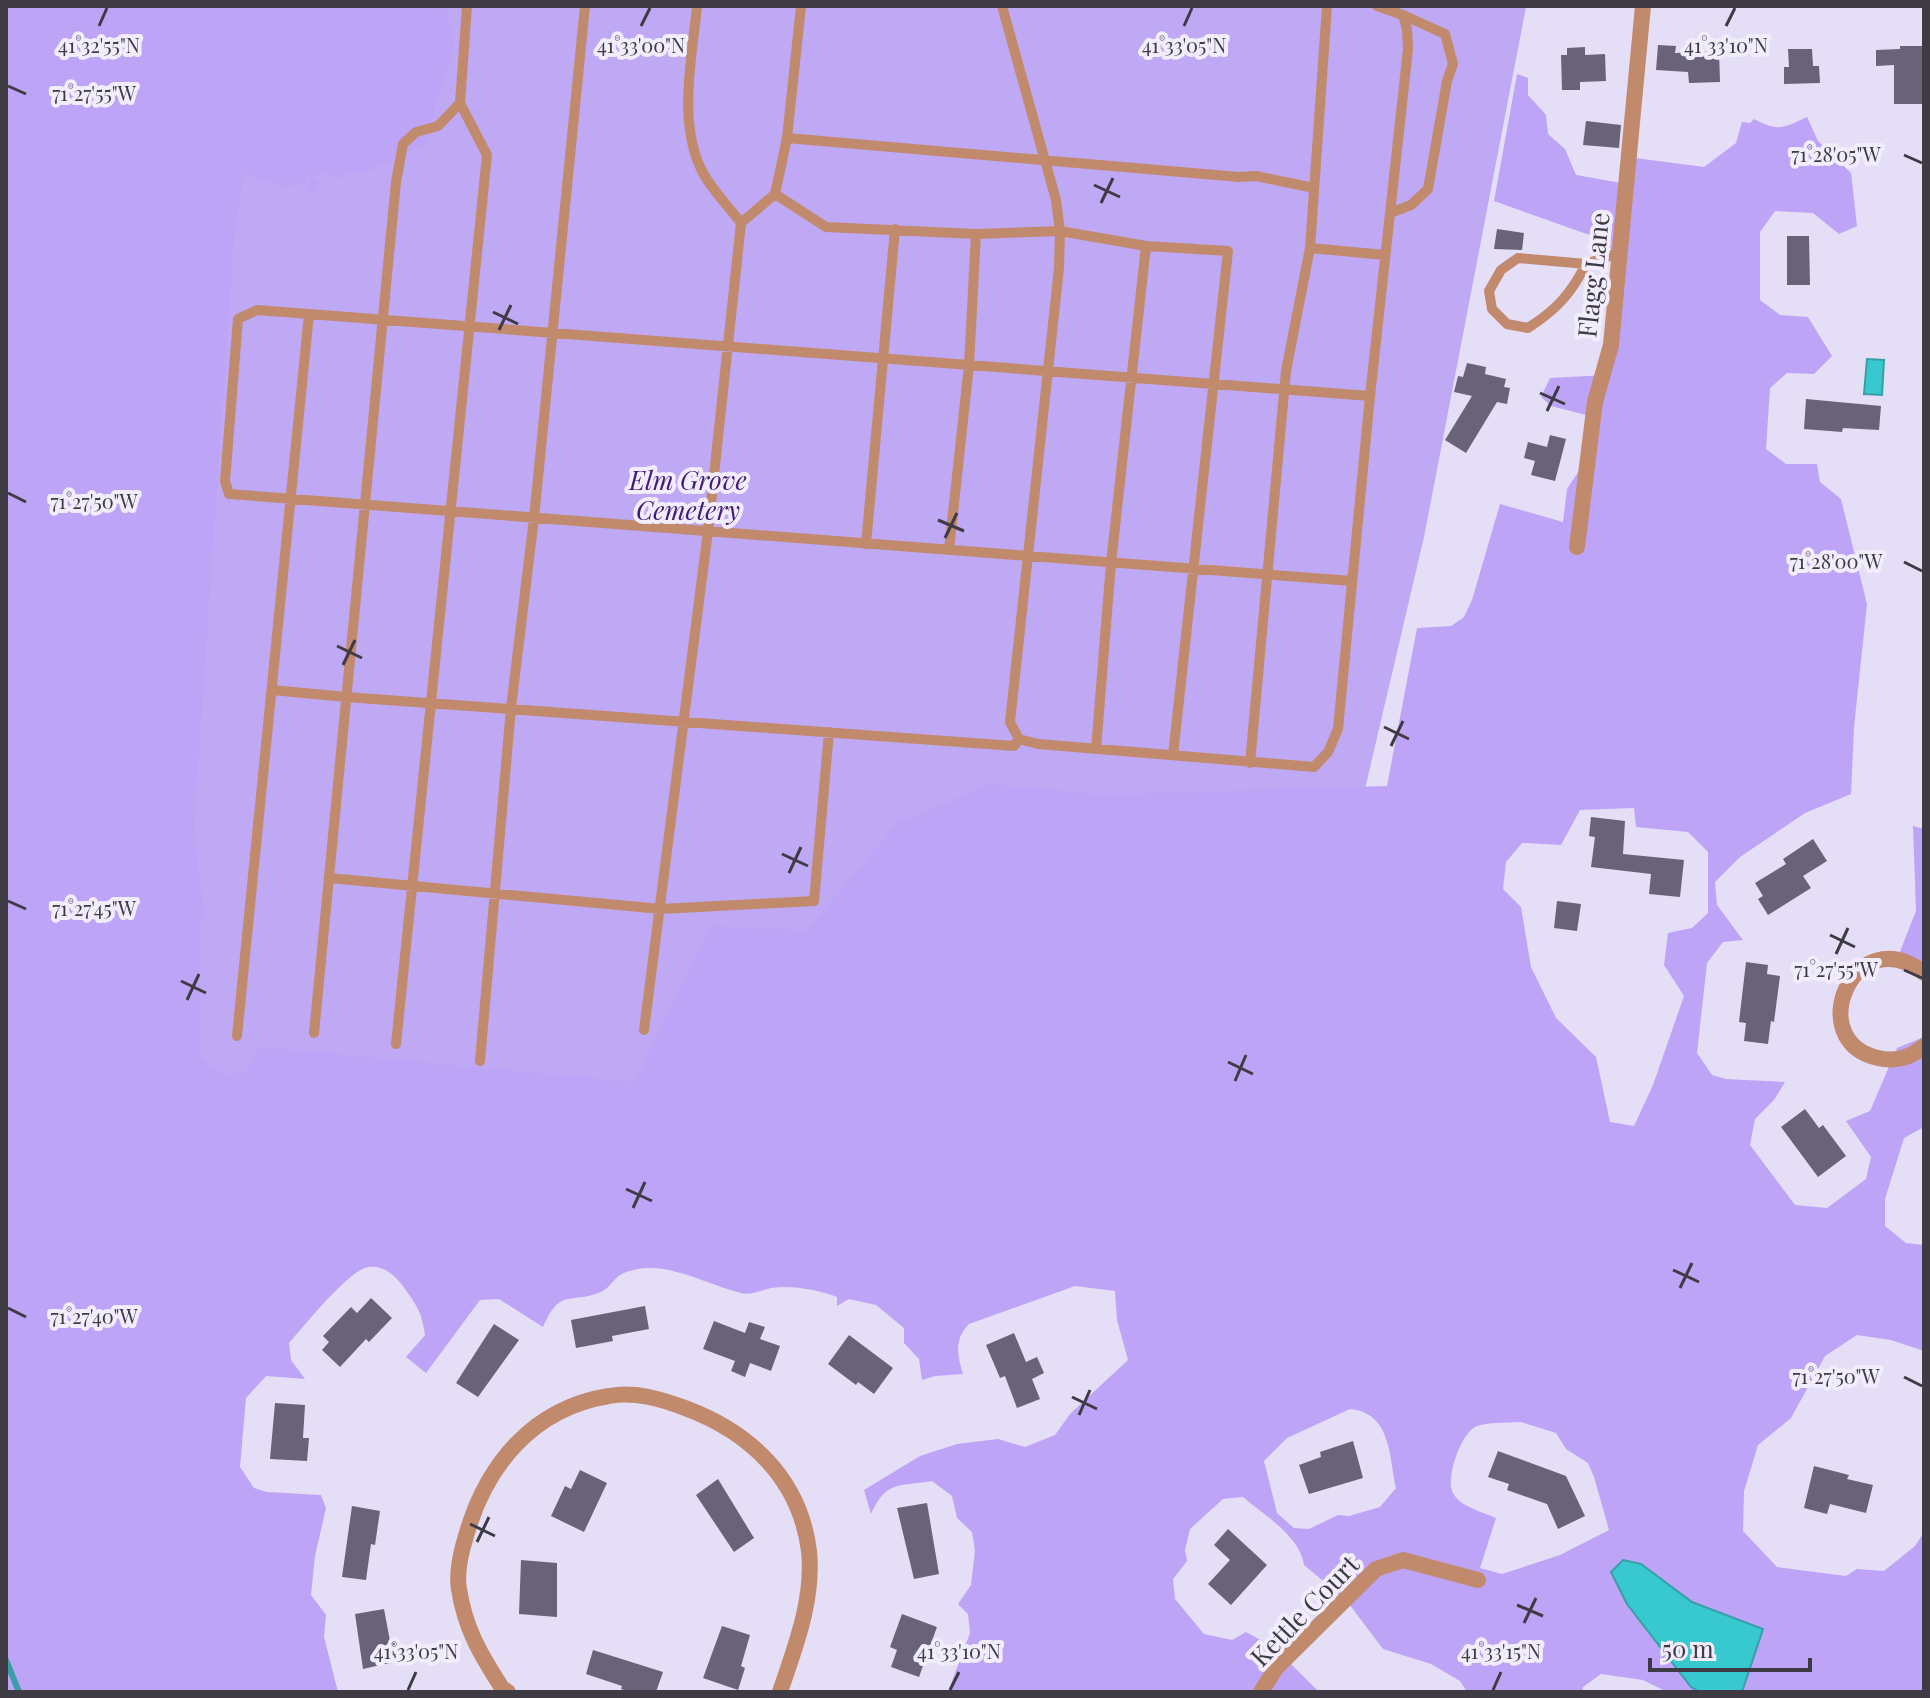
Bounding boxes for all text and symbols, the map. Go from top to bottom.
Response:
text: 41°32'55"N [58,31,140,58]
text: 41°33'00"N [597,31,685,58]
text: 41°33'05"N [1142,31,1226,58]
text: 41°33'10"N [1684,31,1768,58]
text: 71°27'55"W [52,79,137,106]
text: 71°28'05"W [1791,140,1882,167]
street label: Flagg Lane [1569,210,1616,339]
park label: Elm Grove Cemetery [628,462,747,527]
text: 71°27'50"W [50,487,138,514]
text: 71°28'00"W [1790,547,1883,574]
text: 71°27'45"W [52,894,137,921]
text: 71°27'55"W [1794,955,1879,982]
text: 71°27'40"W [50,1302,138,1329]
text: 71°27'50"W [1792,1362,1880,1389]
street label: Kettle Court [1242,1546,1367,1673]
scale bar [1650,1622,1810,1672]
text: 50 m [1662,1632,1714,1664]
text: 41°33'05"N [374,1637,458,1664]
text: 41°33'10"N [917,1637,1001,1664]
text: 41°33'15"N [1461,1637,1541,1664]

